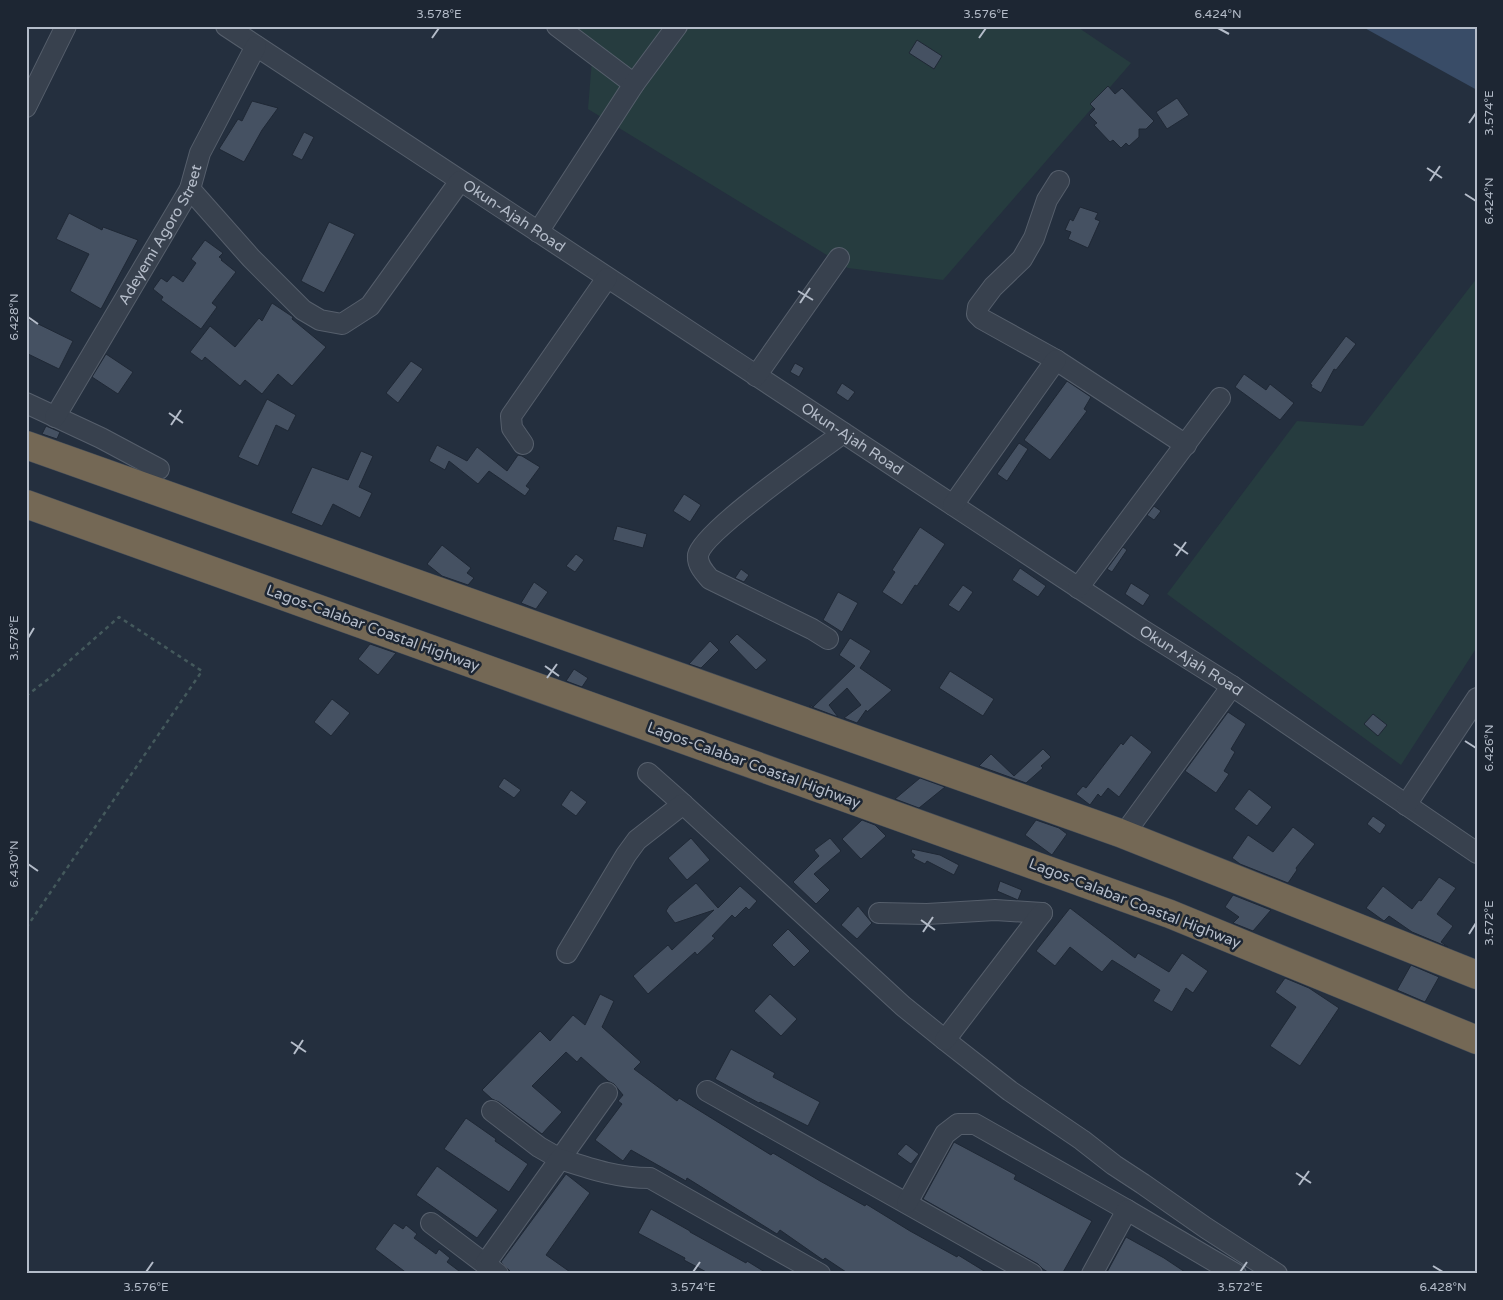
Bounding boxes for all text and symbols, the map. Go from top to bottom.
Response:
text: 3.578°E [416,7,462,21]
text: 3.576°E [963,7,1009,21]
text: 6.424°N [1194,7,1242,21]
text: 3.574°E [1482,90,1496,136]
street label: Adeyemi Agoro Street [115,162,205,308]
street label: Okun-Ajah Road [460,176,569,256]
text: 6.424°N [1482,177,1496,225]
text: 6.428°N [7,293,21,341]
street label: Okun-Ajah Road [798,399,907,479]
street label: Lagos-Calabar Coastal Highway [264,581,482,675]
text: 3.578°E [7,615,21,661]
street label: Okun-Ajah Road [1136,621,1246,700]
street label: Lagos-Calabar Coastal Highway [645,718,863,812]
text: 6.426°N [1482,724,1496,772]
text: 6.430°N [7,840,21,888]
street label: Lagos-Calabar Coastal Highway [1026,854,1244,952]
text: 3.572°E [1482,900,1496,946]
text: 3.576°E [123,1280,169,1294]
text: 3.574°E [670,1280,716,1294]
text: 3.572°E [1217,1280,1263,1294]
text: 6.428°N [1419,1280,1467,1294]

